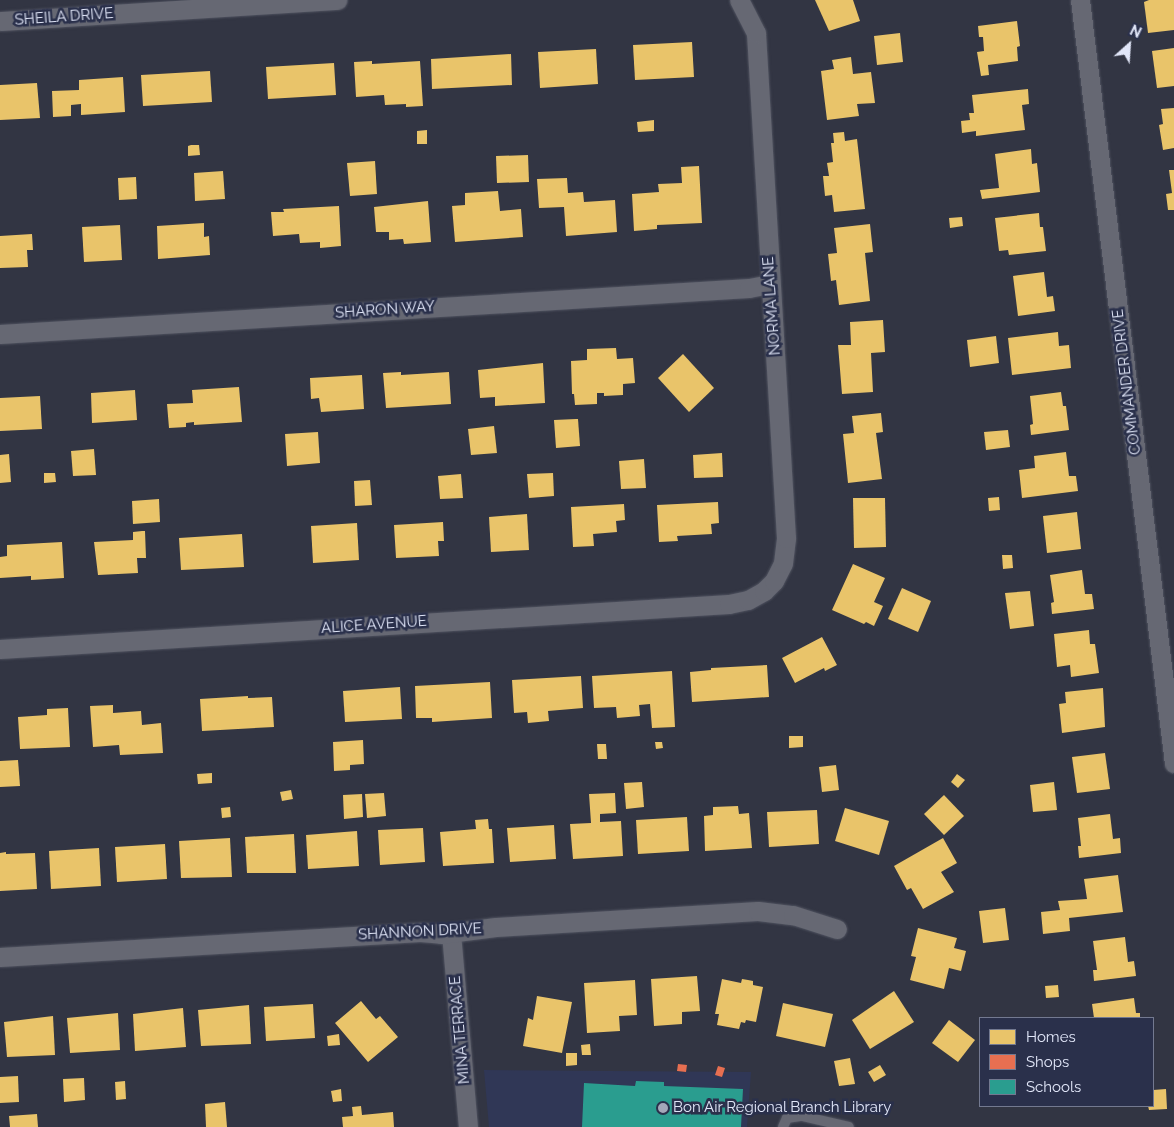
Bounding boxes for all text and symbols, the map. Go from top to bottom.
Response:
street label: SHEILA DRIVE [14,5,114,29]
north arrow [1104,20,1154,70]
text: N [1127,22,1144,41]
street label: NORMA LANE [760,256,784,356]
street label: SHARON WAY [334,298,436,322]
street label: COMMANDER DRIVE [1109,308,1145,456]
street label: ALICE AVENUE [320,612,428,638]
street label: SHANNON DRIVE [358,920,482,944]
street label: MINA TERRACE [446,975,474,1085]
legend [979,1017,1154,1107]
text: Homes [1026,1028,1076,1046]
text: Shops [1026,1053,1069,1071]
text: Schools [1026,1078,1081,1096]
place label: Bon Air Regional Branch Library [673,1099,893,1117]
marker: Bon Air Regional Branch Library [657,1102,669,1114]

